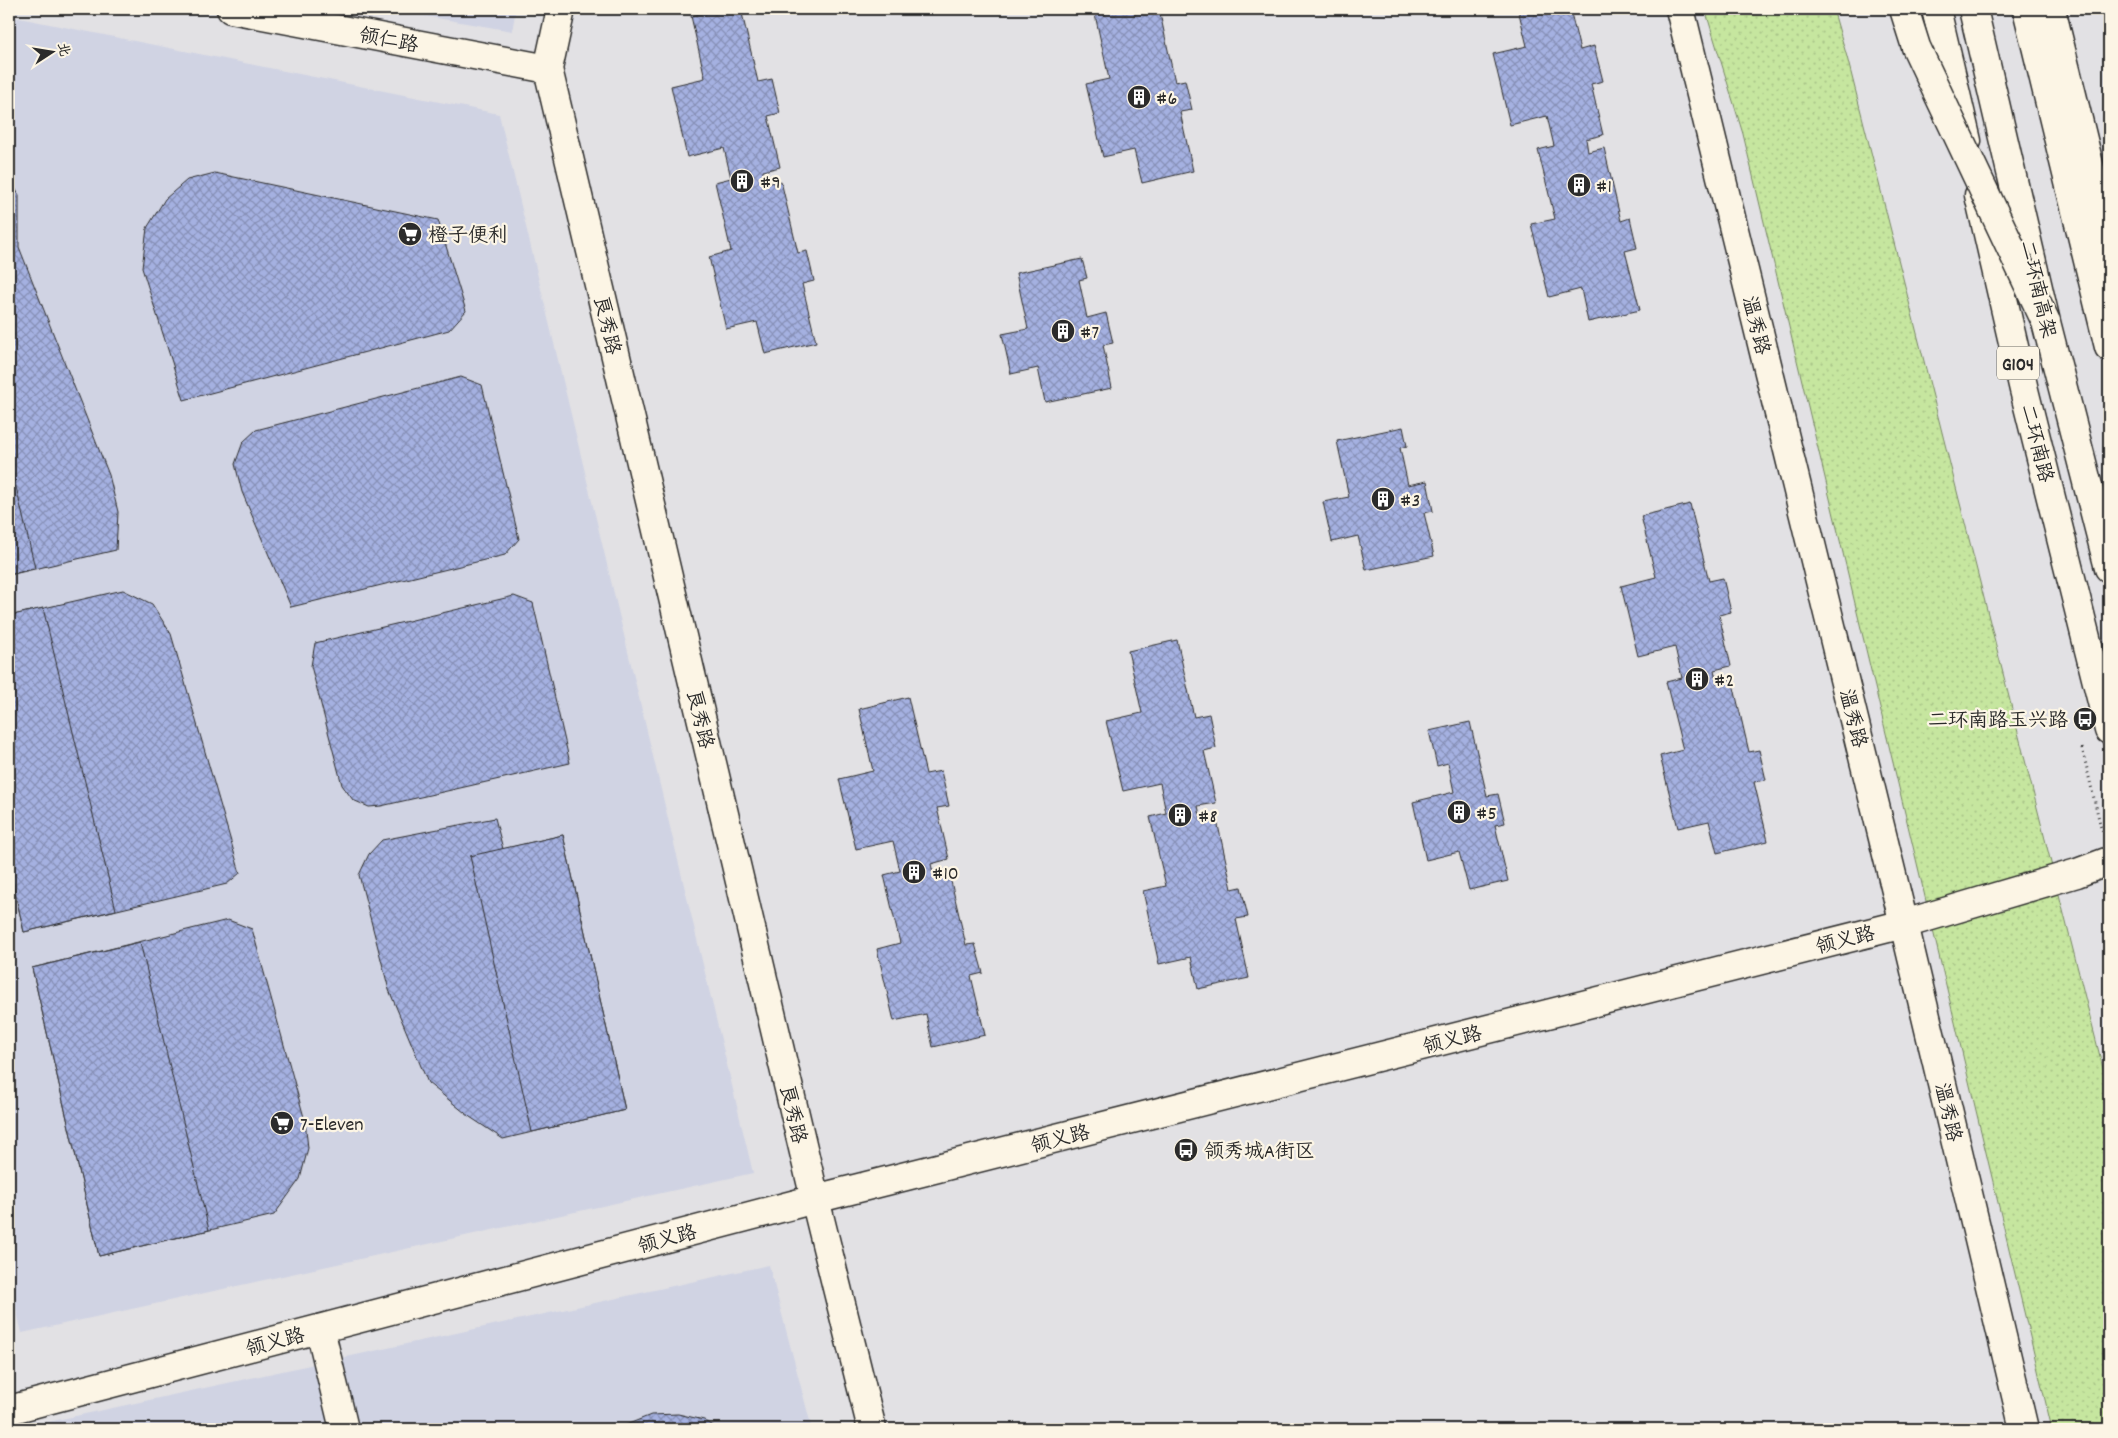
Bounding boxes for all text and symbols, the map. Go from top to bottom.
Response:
street label: 领仁路 [356,22,422,62]
north arrow [28,28,78,78]
text: 北 [52,41,74,59]
building icon: #6 [1126,84,1152,110]
place label: #6 [1156,86,1177,114]
building icon: #9 [729,168,755,194]
place label: #9 [760,170,781,198]
building icon: #1 [1566,172,1592,198]
place label: #1 [1596,174,1612,202]
supermarket icon: 橙子便利 [397,221,423,247]
place label: 橙子便利 [428,223,508,251]
street label: 二环南高架 [2011,238,2061,342]
street label: 良秀路 [585,293,626,359]
street label: 温秀路 [1733,293,1775,359]
building icon: #7 [1050,318,1076,344]
place label: #7 [1080,320,1099,348]
road number: G104 [1997,346,2039,379]
street label: 二环南路 [2012,402,2059,487]
building icon: #3 [1370,486,1396,512]
place label: #3 [1400,488,1420,516]
building icon: #2 [1684,666,1710,692]
place label: #2 [1714,668,1734,696]
street label: 温秀路 [1830,686,1872,752]
street label: 良秀路 [678,687,719,753]
bus stop icon: 二环南路玉兴路 [2072,706,2098,732]
place label: 二环南路玉兴路 [1928,708,2069,736]
building icon: #5 [1446,799,1472,825]
place label: #5 [1476,801,1497,829]
building icon: #8 [1167,802,1193,828]
place label: #8 [1198,804,1218,832]
building icon: #10 [901,859,927,885]
place label: #10 [932,861,959,889]
street label: 领义路 [1813,921,1879,963]
street label: 领义路 [1420,1021,1486,1063]
street label: 温秀路 [1926,1080,1967,1146]
street label: 良秀路 [771,1082,812,1148]
supermarket icon: 7-Eleven [269,1110,295,1136]
place label: 7-Eleven [300,1112,364,1140]
street label: 领义路 [1028,1120,1094,1162]
bus stop icon: 领秀城A街区 [1173,1137,1199,1163]
place label: 领秀城A街区 [1204,1139,1315,1167]
street label: 领义路 [635,1219,701,1262]
street label: 领义路 [243,1322,309,1365]

